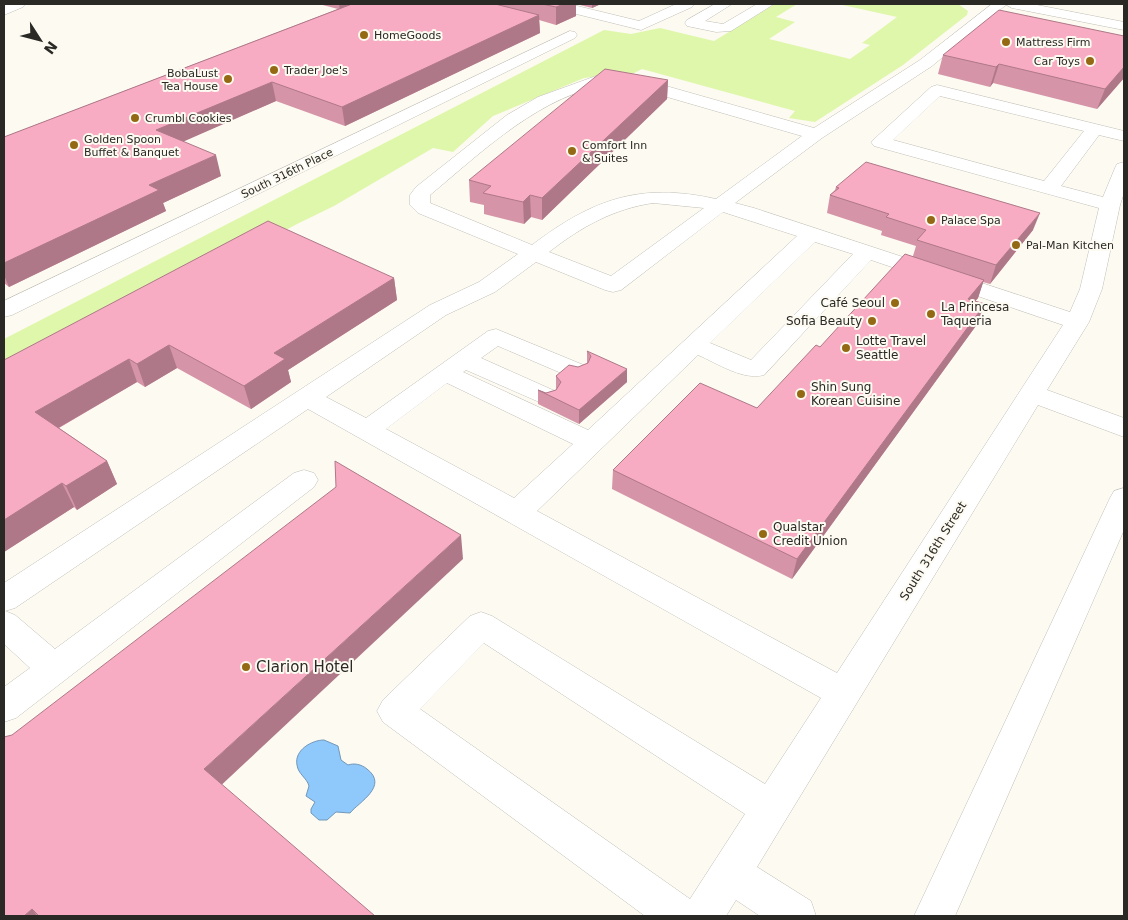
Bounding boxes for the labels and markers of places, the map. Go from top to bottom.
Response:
marker: HomeGoods [358,29,370,41]
place label: HomeGoods [374,29,441,42]
marker: Mattress Firm [1000,36,1012,48]
place label: Mattress Firm [1016,36,1091,49]
place label: Car Toys [1034,55,1080,68]
marker: Car Toys [1084,55,1096,67]
marker: Trader Joe's [268,64,280,76]
place label: Trader Joe's [283,64,348,77]
place label: BobaLust Tea House [161,67,219,93]
marker: BobaLust Tea House [222,73,234,85]
marker: Crumbl Cookies [129,112,141,124]
place label: Crumbl Cookies [145,112,232,125]
place label: Golden Spoon Buffet & Banquet [84,133,180,159]
marker: Golden Spoon Buffet & Banquet [68,139,80,151]
place label: Comfort Inn & Suites [582,139,647,165]
marker: Comfort Inn & Suites [566,145,578,157]
marker: Palace Spa [925,214,937,226]
place label: Palace Spa [941,214,1001,227]
marker: Pal-Man Kitchen [1010,239,1022,251]
place label: Pal-Man Kitchen [1026,239,1114,252]
place label: Café Seoul [821,296,885,310]
marker: Café Seoul [889,297,901,309]
place label: La Princesa Taqueria [940,300,1009,328]
marker: La Princesa Taqueria [925,308,937,320]
place label: Sofia Beauty [786,314,862,328]
marker: Sofia Beauty [866,315,878,327]
place label: Lotte Travel Seattle [856,334,926,362]
marker: Lotte Travel Seattle [840,342,852,354]
place label: Shin Sung Korean Cuisine [811,380,900,408]
marker: Shin Sung Korean Cuisine [795,388,807,400]
place label: Qualstar Credit Union [773,520,848,548]
marker: Qualstar Credit Union [757,528,769,540]
place label: Clarion Hotel [256,658,353,676]
marker: Clarion Hotel [240,661,252,673]

